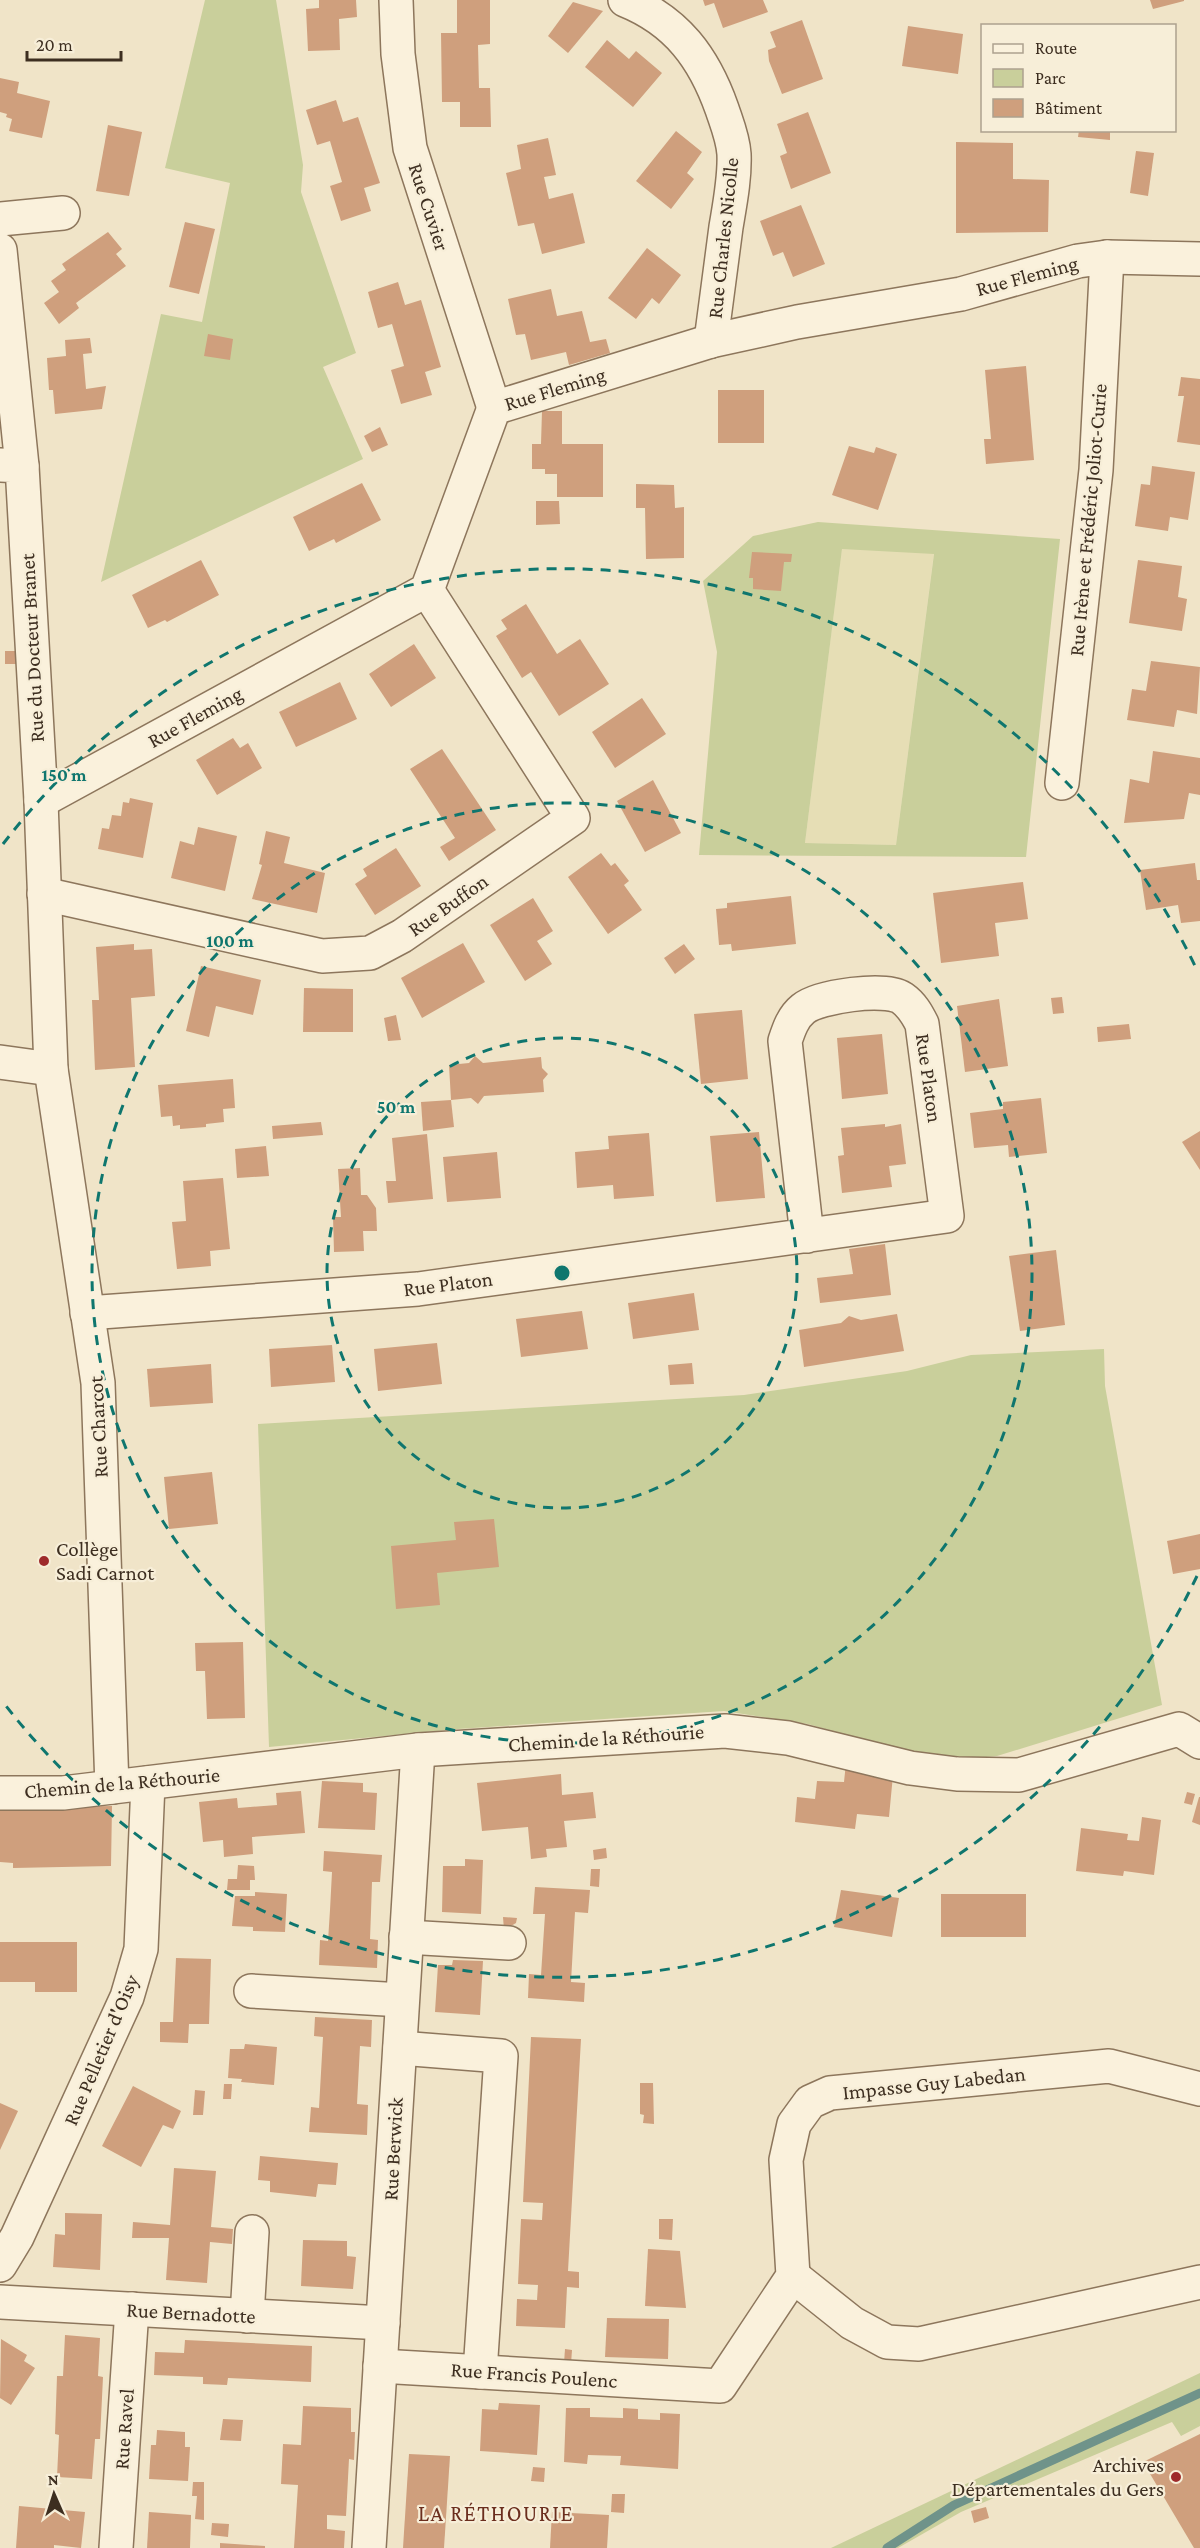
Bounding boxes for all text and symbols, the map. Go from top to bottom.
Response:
scale bar [27,24,122,62]
legend [981,24,1176,132]
text: 20 m [36,35,73,55]
text: Route [1035,38,1077,58]
text: Parc [1035,68,1066,88]
text: Bâtiment [1035,98,1103,118]
street label: Rue Charles Nicolle [703,156,743,320]
street label: Rue Cuvier [404,160,455,254]
street label: Rue Fleming [973,251,1081,301]
street label: Rue Fleming [501,362,609,416]
street label: Rue Irène et Frédéric Joliot-Curie [1064,383,1112,657]
street label: Rue du Docteur Branet [15,552,49,743]
street label: Rue Fleming [143,681,247,753]
text: 150 m [41,765,87,785]
street label: Rue Buffon [403,869,493,941]
text: 100 m [206,931,254,951]
street label: Rue Platon [911,1032,947,1124]
text: 50 m [377,1097,416,1117]
centre of rings [552,1263,572,1283]
street label: Rue Platon [402,1267,494,1301]
street label: Rue Charcot [83,1374,113,1479]
place label: Collège Sadi Carnot [56,1537,155,1585]
marker: Collège Sadi Carnot [37,1554,51,1568]
street label: Chemin de la Réthourie [507,1719,705,1757]
street label: Chemin de la Réthourie [23,1762,221,1804]
street label: Rue Pelletier d'Oisy [58,1971,144,2129]
street label: Impasse Guy Labedan [841,2061,1027,2105]
street label: Rue Berwick [378,2097,408,2201]
street label: Rue Bernadotte [126,2298,256,2328]
street label: Rue Francis Poulenc [450,2357,618,2393]
street label: Rue Ravel [109,2388,139,2470]
place label: Archives Départementales du Gers [951,2453,1164,2501]
north arrow [24,2464,84,2524]
marker: Archives Départementales du Gers [1169,2470,1183,2484]
text: N [47,2471,59,2488]
district label: LA RÉTHOURIE [418,2501,574,2526]

